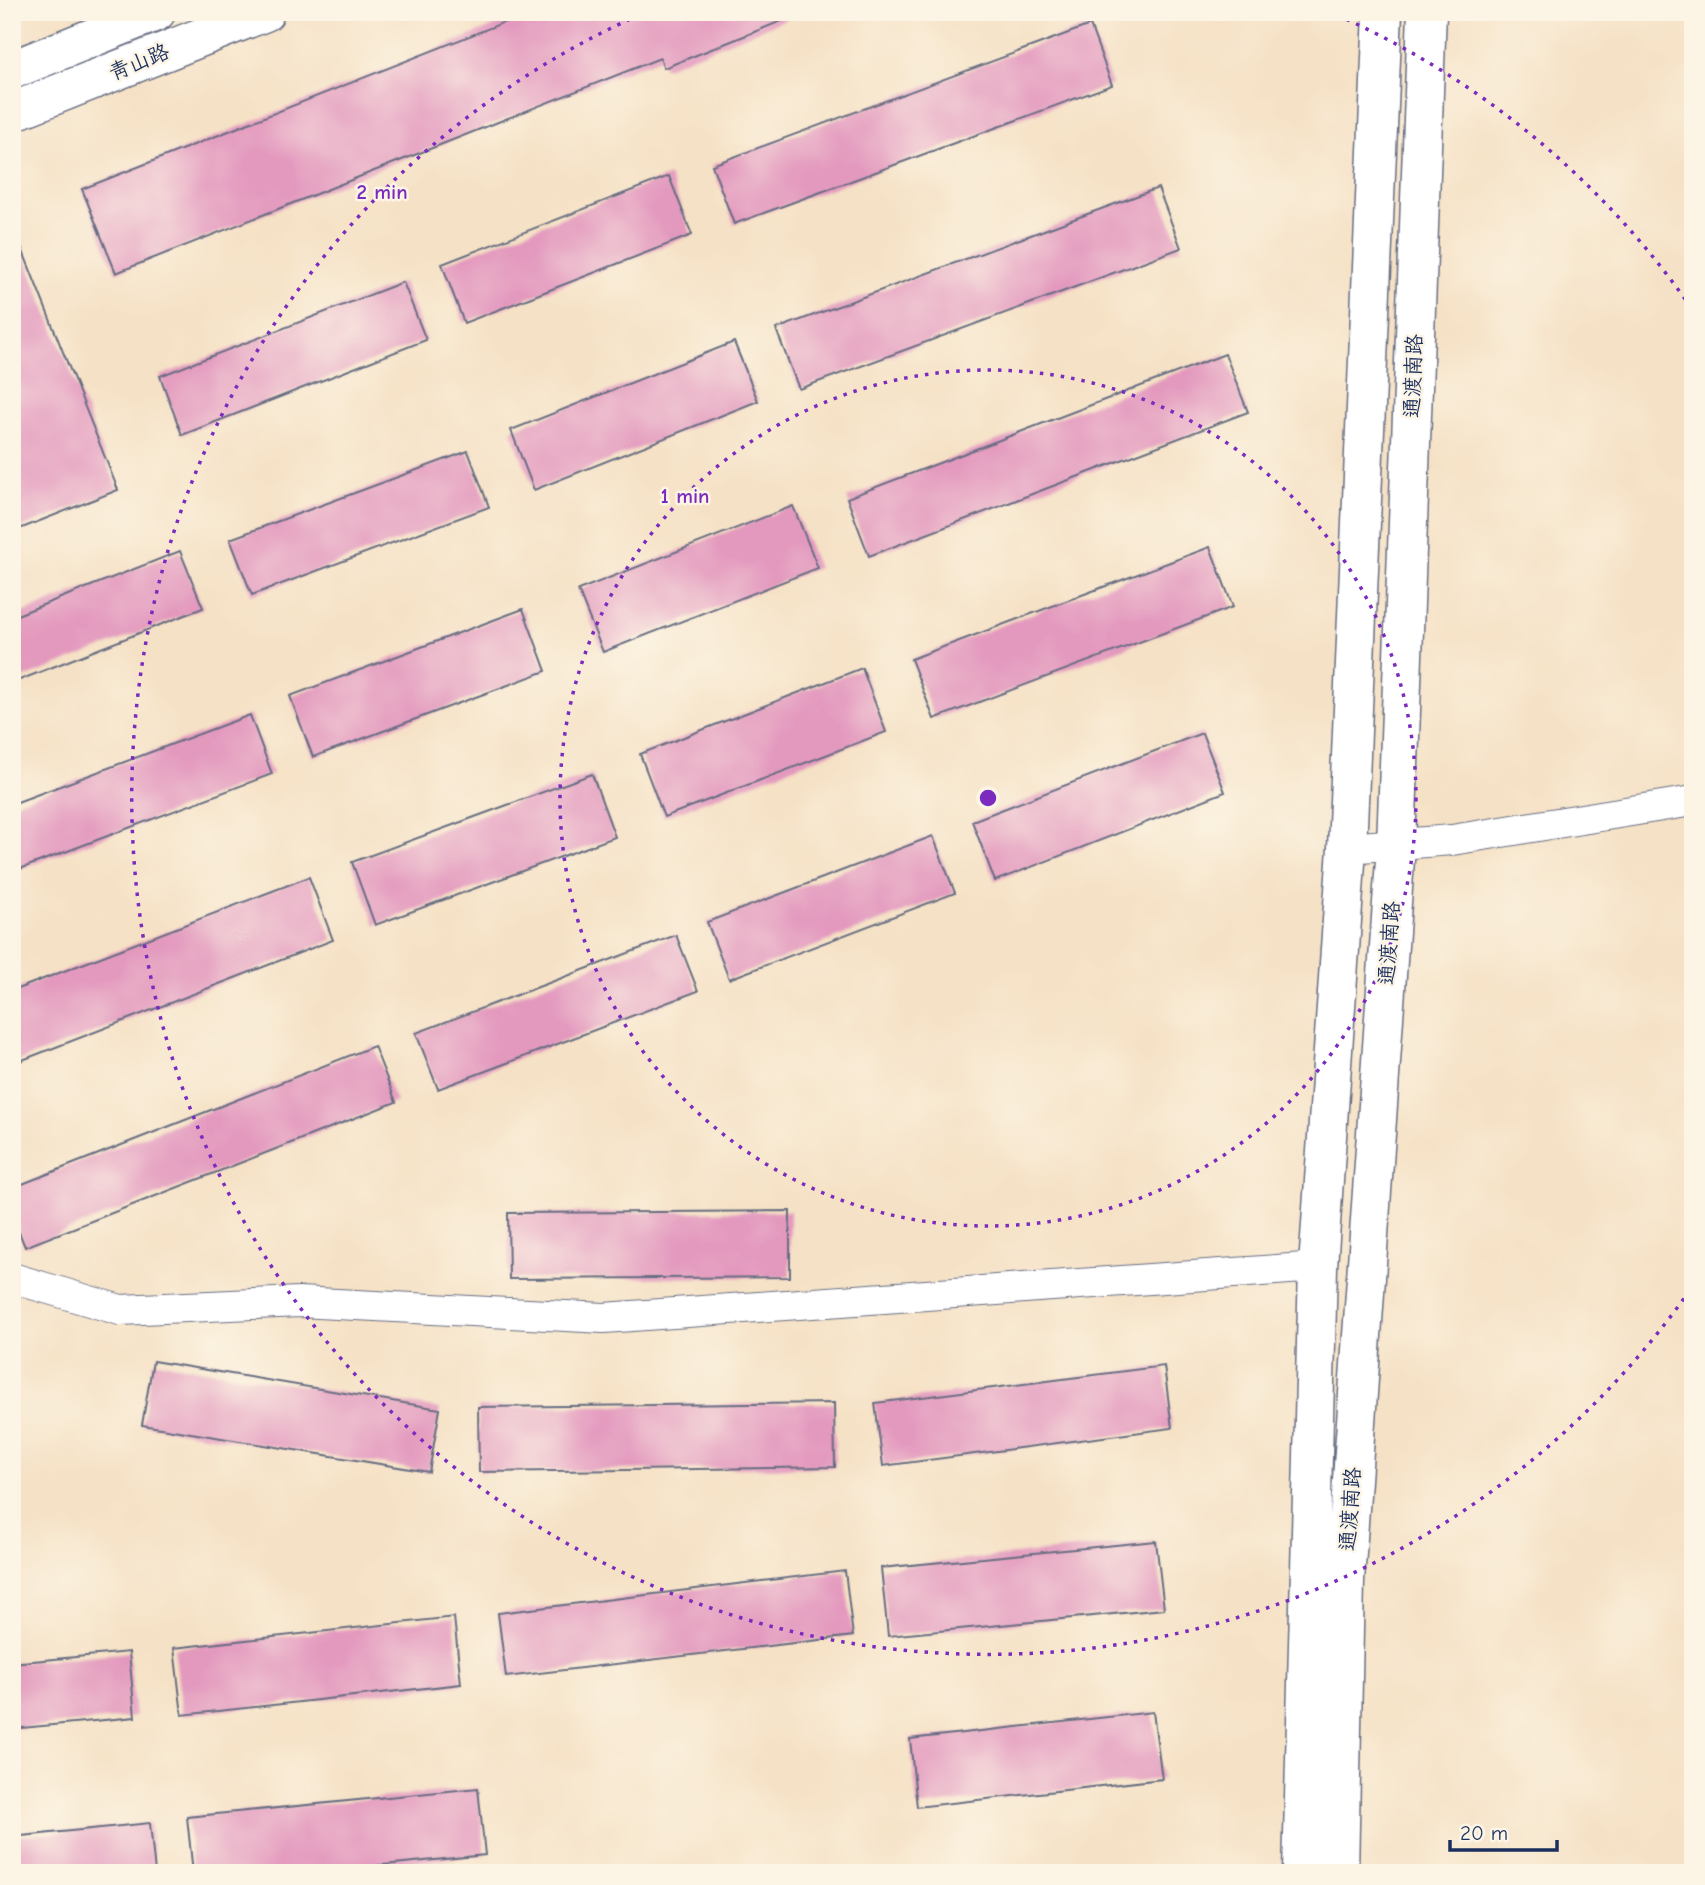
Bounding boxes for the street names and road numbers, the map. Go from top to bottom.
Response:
street label: 青山路 [105,39,173,85]
street label: 通渡南路 [1400,334,1426,418]
street label: 通渡南路 [1374,900,1404,986]
street label: 通渡南路 [1335,1466,1365,1552]

